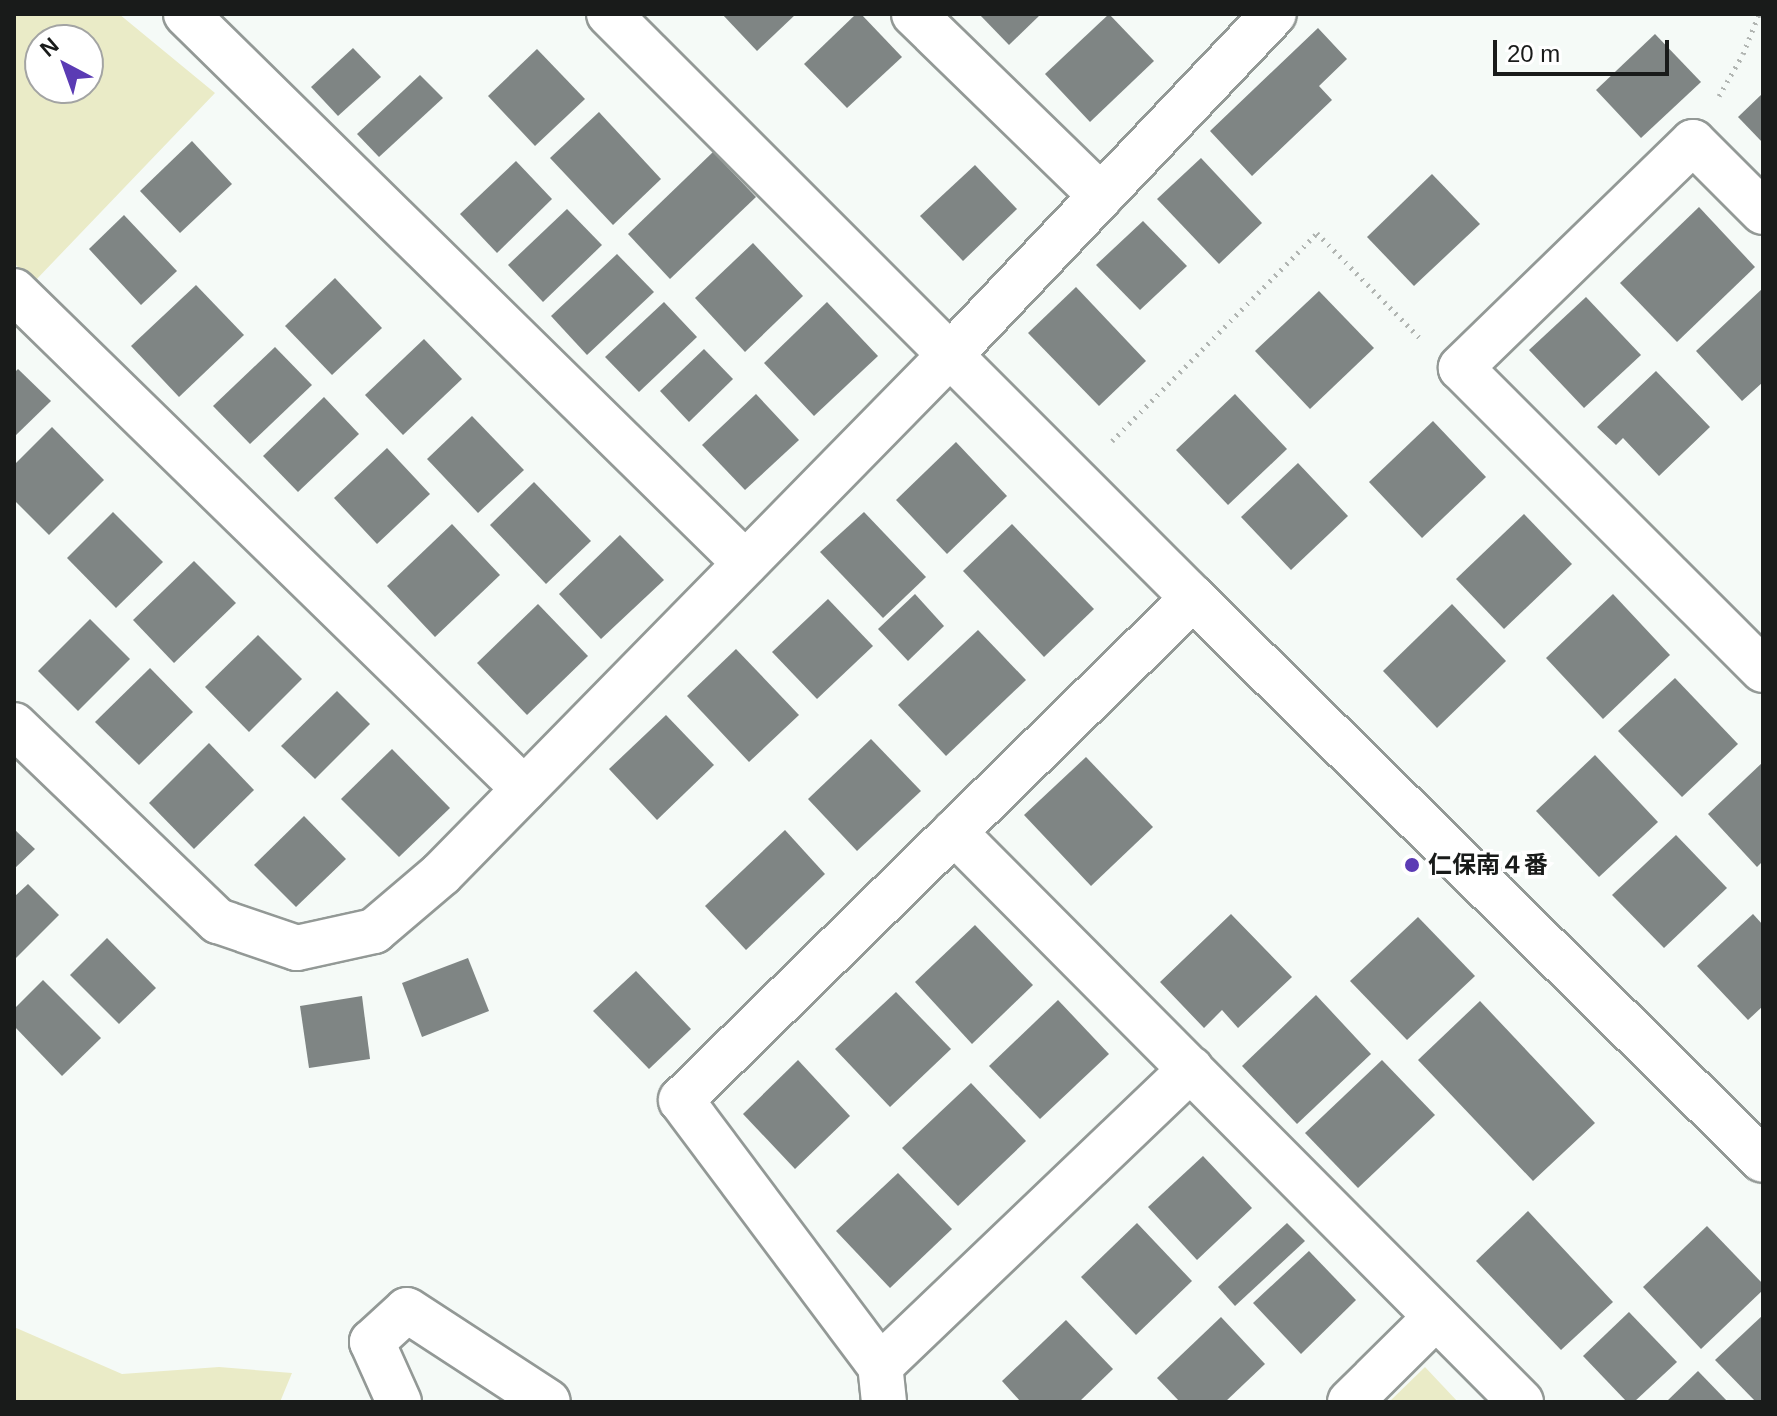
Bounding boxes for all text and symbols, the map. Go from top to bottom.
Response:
north arrow [24,24,104,104]
scale bar [1497,24,1673,74]
text: N [35,32,63,62]
text: 20 m [1507,40,1560,67]
place label: 仁保南４番 [1428,851,1548,879]
marker: 仁保南４番 [1403,856,1421,874]

